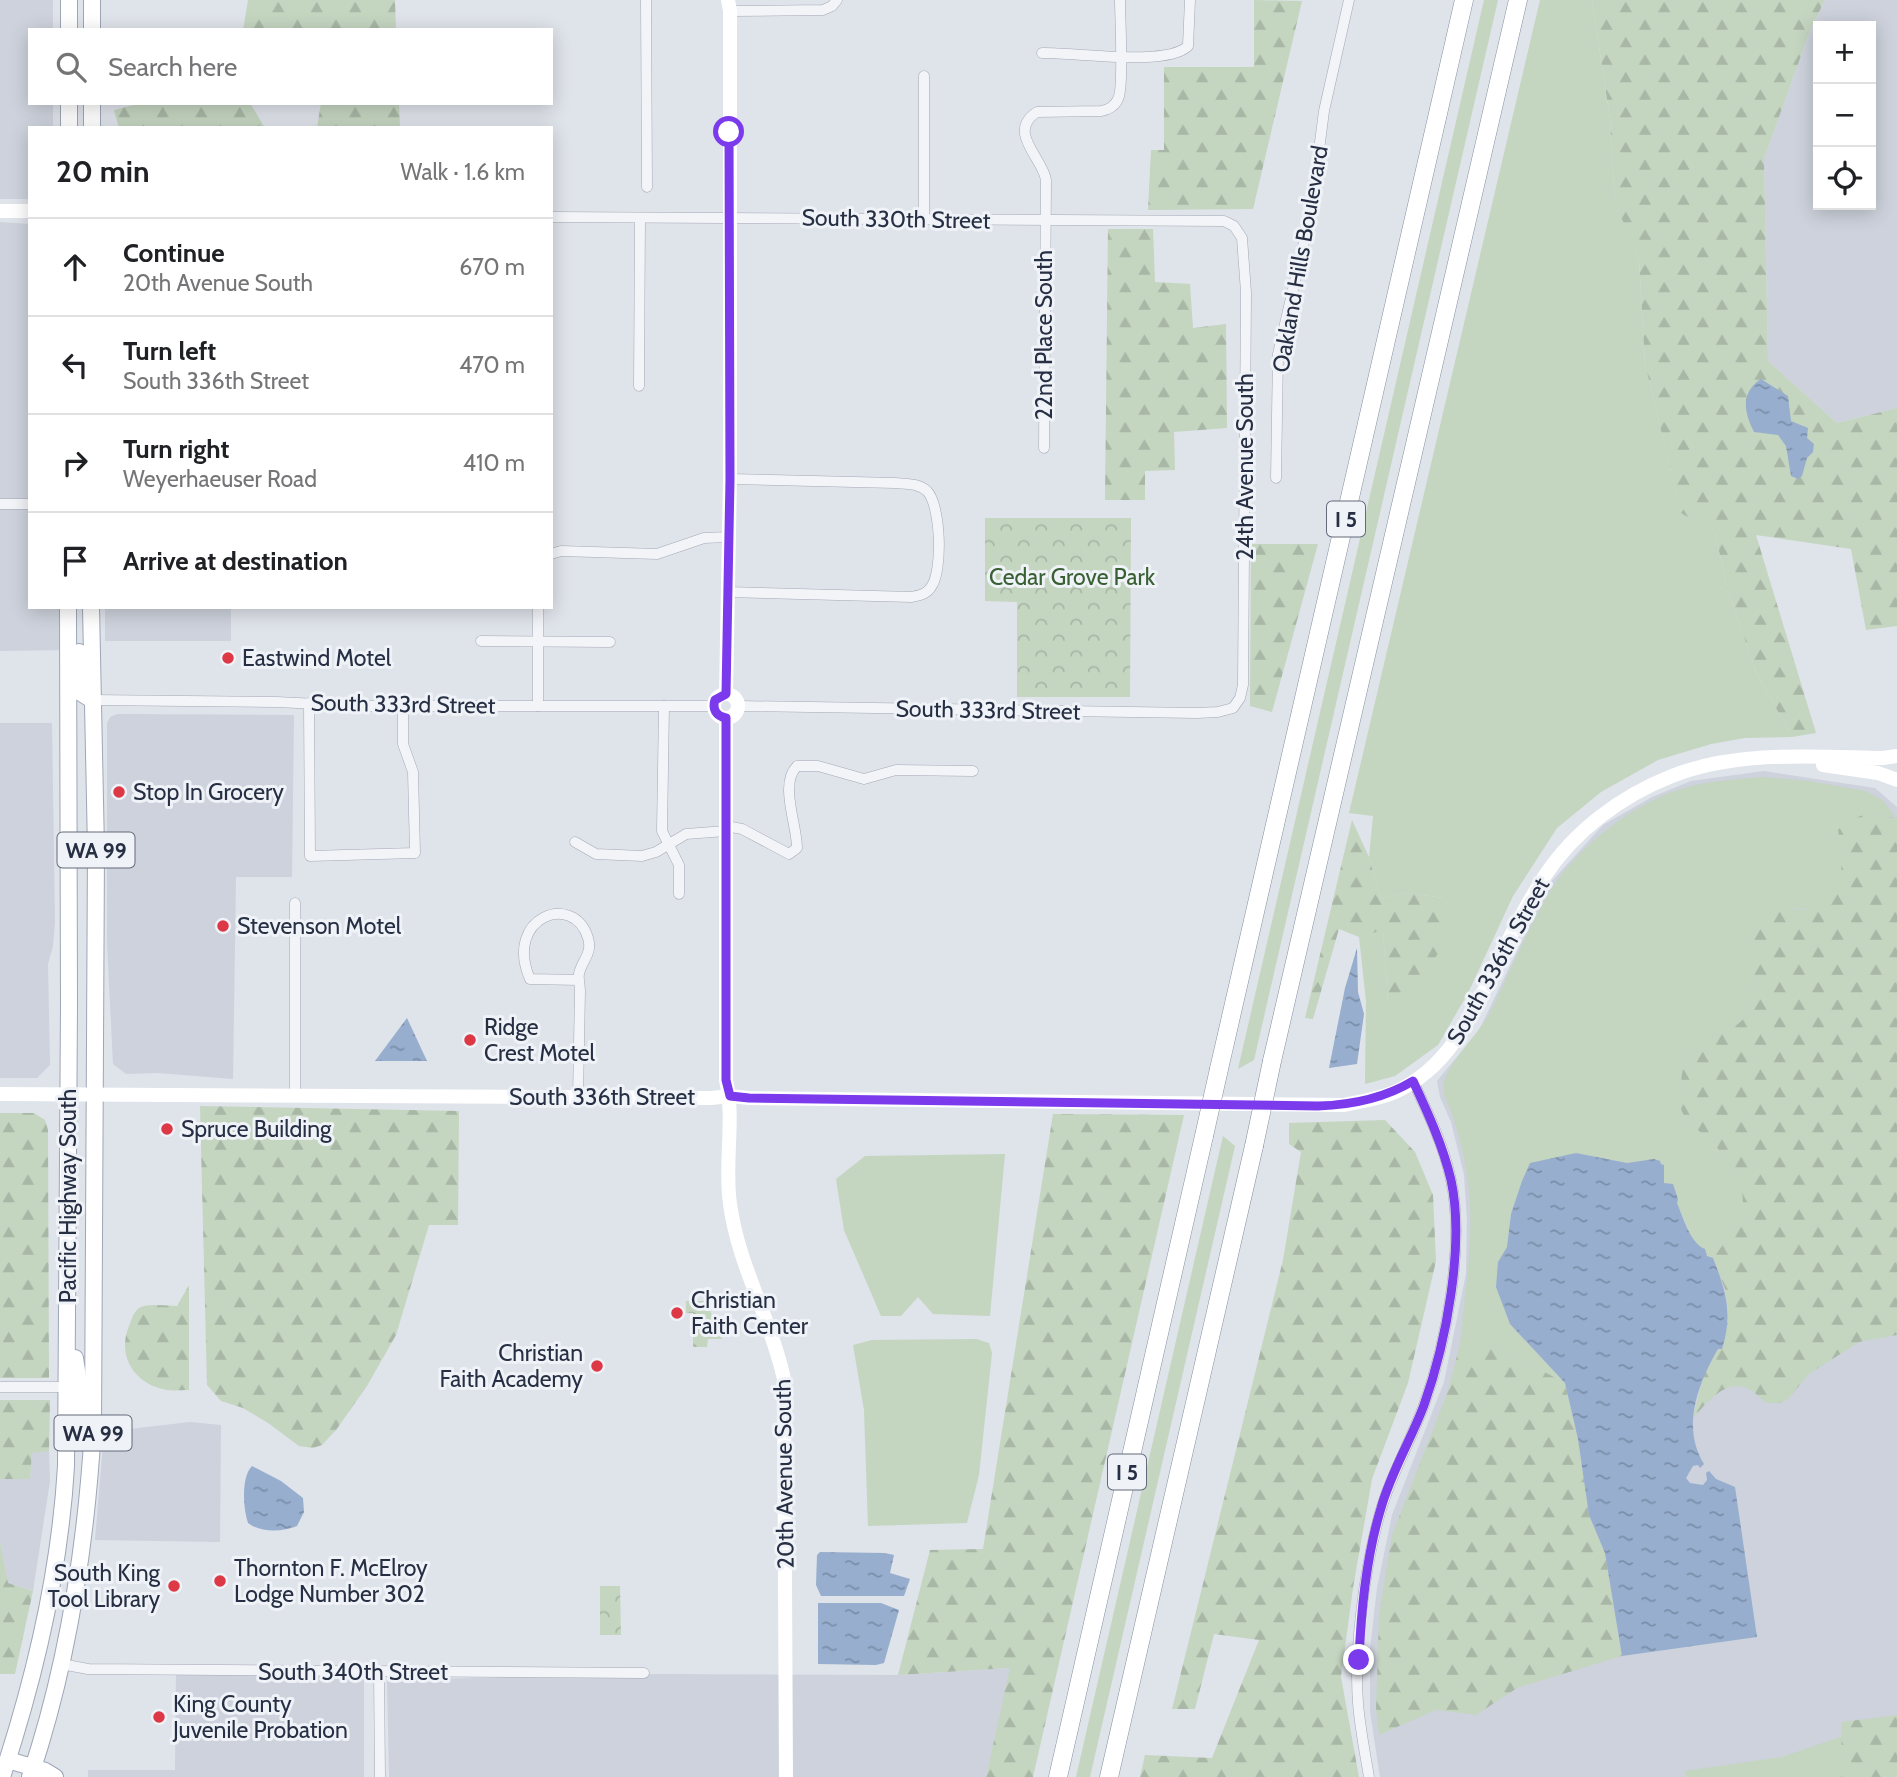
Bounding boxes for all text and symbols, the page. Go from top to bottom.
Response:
map controls [1813,21,1876,210]
button: + [1813,21,1876,84]
search box [28,28,553,105]
icon: search [52,48,90,86]
text: Search here [108,51,237,83]
button: − [1813,84,1876,147]
route start [713,116,744,147]
street label: Oakland Hills Boulevard [1266,143,1334,375]
button: locate [1813,147,1876,210]
text: 20 min [56,153,150,190]
text: Walk · 1.6 km [401,158,525,186]
street label: South 330th Street [801,203,991,235]
text: Continue [123,237,225,269]
icon: ahead [56,248,94,286]
street label: 22nd Place South [1030,250,1058,420]
text: 670 m [459,253,525,281]
text: 20th Avenue South [123,269,313,297]
text: Turn left [123,335,216,367]
icon: left [56,346,94,384]
text: 470 m [459,351,525,379]
text: South 336th Street [123,367,309,395]
street label: 24th Avenue South [1231,373,1259,561]
text: Turn right [123,433,229,465]
icon: right [56,444,94,482]
text: 410 m [463,449,525,477]
text: Weyerhaeuser Road [123,465,317,493]
road number: I 5 [1327,502,1365,536]
icon: arrive [56,542,94,580]
text: Arrive at destination [123,545,348,577]
park label: Cedar Grove Park [989,563,1156,591]
place label: Eastwind Motel [242,644,392,672]
marker: Eastwind Motel [220,650,236,666]
street label: South 333rd Street [310,688,496,720]
street label: South 333rd Street [895,694,1081,726]
place label: Stop In Grocery [133,778,284,806]
marker: Stop In Grocery [111,784,127,800]
road number: WA 99 [57,832,134,868]
street label: South 336th Street [1441,873,1555,1049]
place label: Stevenson Motel [237,912,402,940]
marker: Stevenson Motel [215,918,231,934]
place label: Ridge Crest Motel [484,1013,596,1067]
marker: Ridge Crest Motel [462,1032,478,1048]
street label: South 336th Street [509,1083,695,1111]
street label: Pacific Highway South [54,1089,82,1303]
place label: Spruce Building [181,1115,332,1143]
marker: Spruce Building [159,1121,175,1137]
place label: Christian Faith Center [691,1286,809,1340]
marker: Christian Faith Center [669,1305,685,1321]
place label: Christian Faith Academy [440,1339,583,1393]
marker: Christian Faith Academy [589,1358,605,1374]
street label: 20th Avenue South [768,1379,800,1569]
road number: WA 99 [55,1416,132,1450]
road number: I 5 [1108,1454,1146,1490]
place label: Thornton F. McElroy Lodge Number 302 [234,1554,428,1608]
place label: South King Tool Library [47,1559,161,1613]
marker: Thornton F. McElroy Lodge Number 302 [212,1573,228,1589]
marker: South King Tool Library [166,1578,182,1594]
route end [1343,1644,1374,1675]
street label: South 340th Street [258,1658,448,1686]
place label: King County Juvenile Probation [172,1690,348,1744]
marker: King County Juvenile Probation [151,1709,167,1725]

